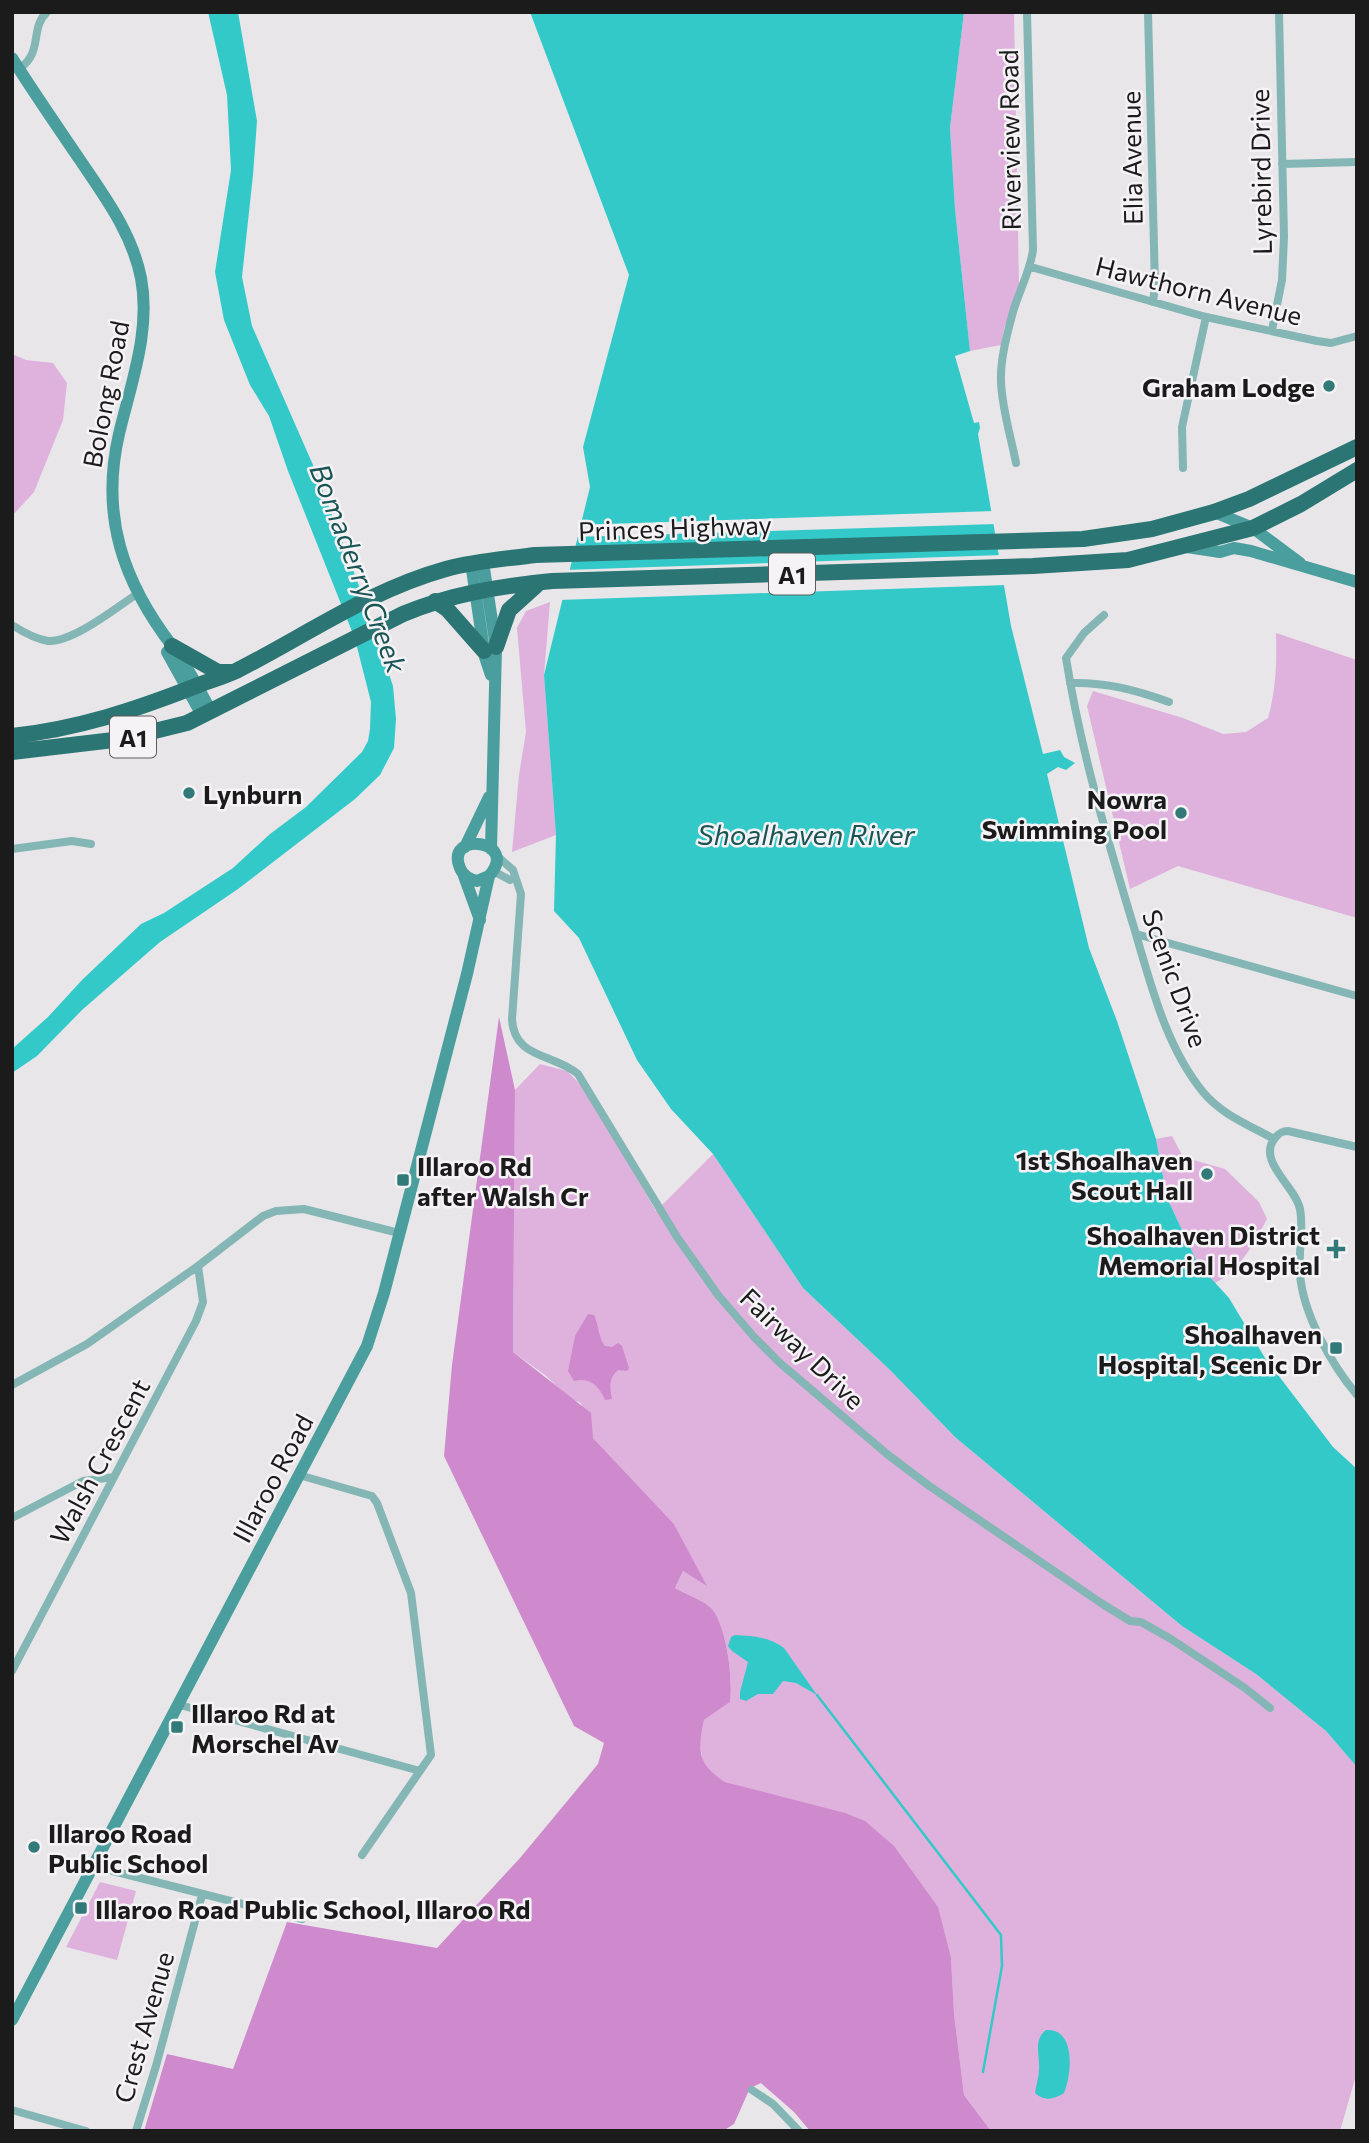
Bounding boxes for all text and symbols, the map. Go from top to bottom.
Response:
street label: Riverview Road [992,49,1026,231]
street label: Lyrebird Drive [1243,89,1277,255]
street label: Elia Avenue [1114,91,1148,225]
street label: Hawthorn Avenue [1093,249,1305,331]
street label: Bolong Road [76,318,134,470]
place label: Graham Lodge [1142,371,1315,402]
marker: Graham Lodge [1321,378,1337,394]
water label: Bomaderry Creek [303,458,415,678]
street label: Princes Highway [578,508,772,546]
road number: A1 [769,554,815,594]
road number: A1 [110,716,156,758]
place label: Lynburn [203,778,302,809]
place label: Nowra Swimming Pool [982,783,1167,844]
marker: Lynburn [181,785,197,801]
marker: Nowra Swimming Pool [1173,805,1189,821]
water label: Shoalhaven River [697,817,915,851]
street label: Scenic Drive [1137,905,1215,1051]
place label: 1st Shoalhaven Scout Hall [1016,1144,1193,1205]
place label: Illaroo Rd after Walsh Cr [417,1150,589,1211]
marker: 1st Shoalhaven Scout Hall [1199,1166,1215,1182]
marker: Illaroo Rd after Walsh Cr [395,1172,411,1188]
place label: Shoalhaven District Memorial Hospital [1087,1219,1320,1280]
marker: Shoalhaven District Memorial Hospital [1326,1239,1346,1259]
street label: Fairway Drive [735,1281,871,1415]
place label: Shoalhaven Hospital, Scenic Dr [1098,1318,1322,1379]
marker: Shoalhaven Hospital, Scenic Dr [1328,1340,1344,1356]
street label: Walsh Crescent [42,1373,156,1549]
street label: Illaroo Road [225,1409,319,1547]
place label: Illaroo Rd at Morschel Av [191,1697,339,1758]
marker: Illaroo Rd at Morschel Av [169,1719,185,1735]
place label: Illaroo Road Public School [48,1817,208,1878]
marker: Illaroo Road Public School [26,1839,42,1855]
place label: Illaroo Road Public School, Illaroo Rd [95,1893,530,1924]
marker: Illaroo Road Public School, Illaroo Rd [73,1900,89,1916]
street label: Crest Avenue [107,1948,179,2106]

